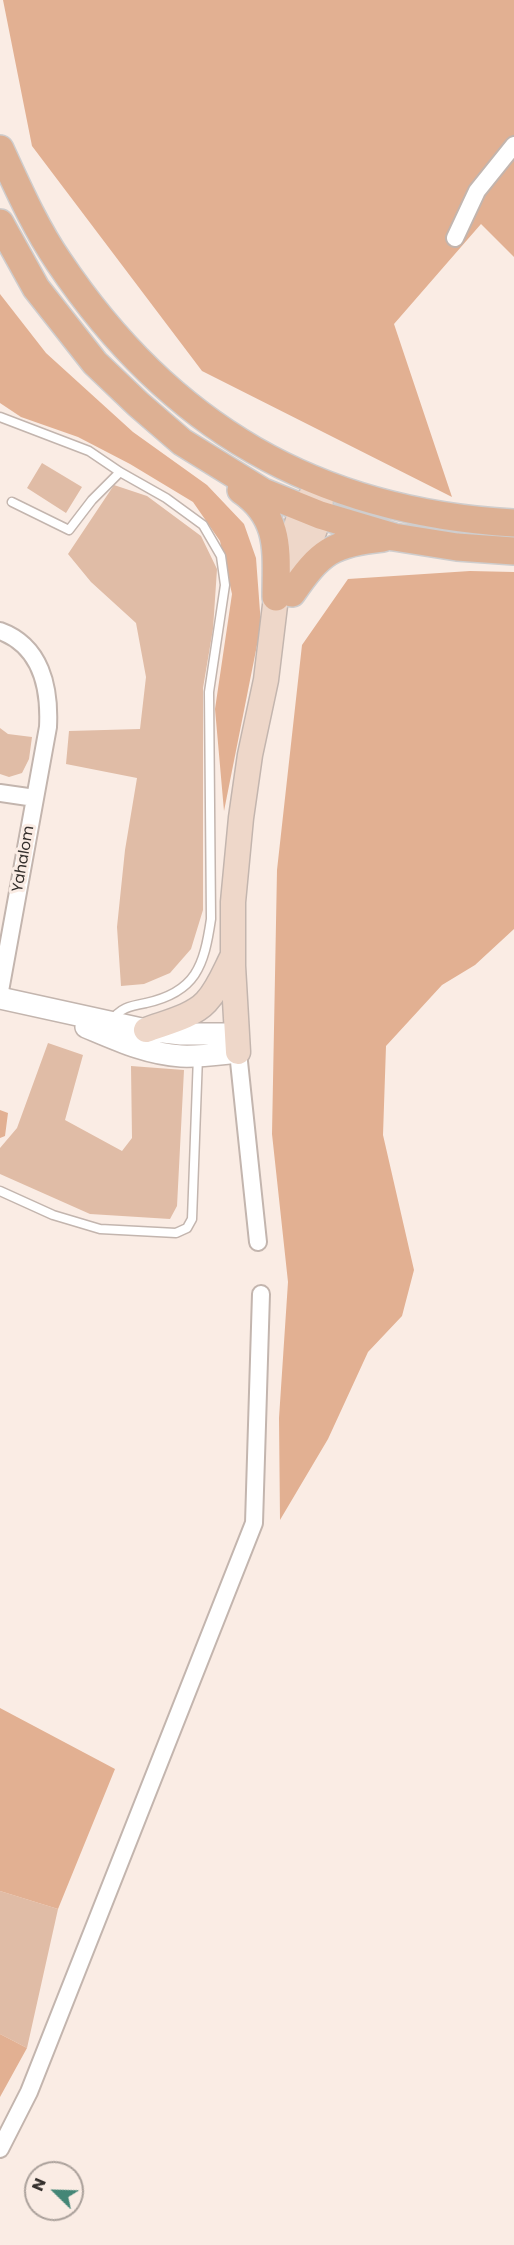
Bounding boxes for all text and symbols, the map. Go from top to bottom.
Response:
street label: Yahalom [9,824,39,894]
north arrow [24,2161,84,2221]
text: N [26,2175,52,2195]

